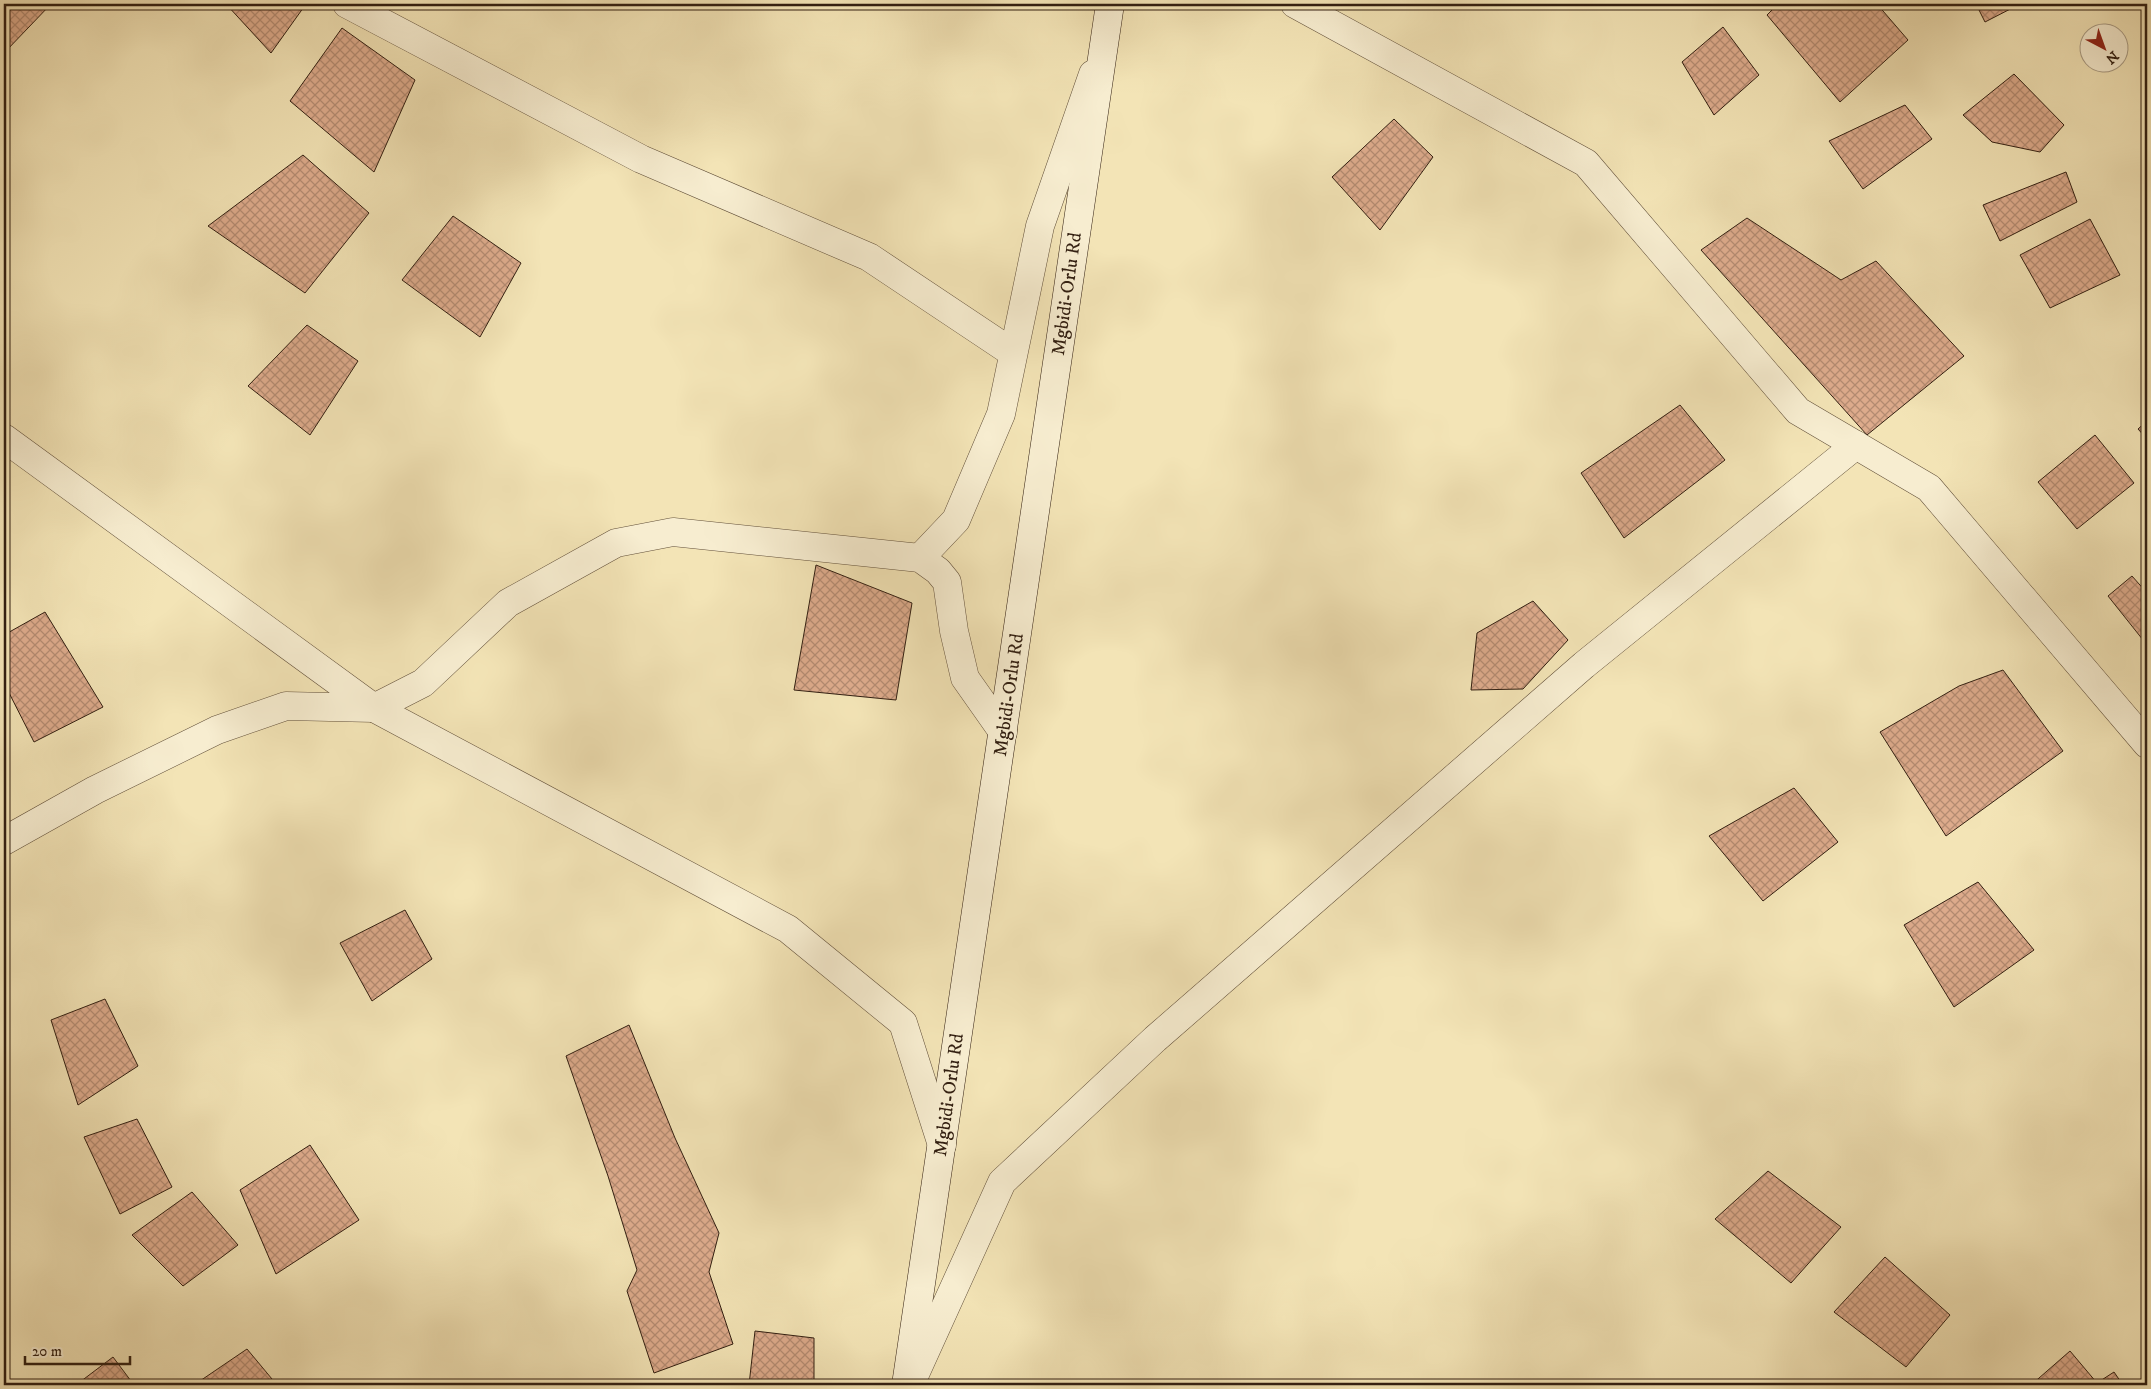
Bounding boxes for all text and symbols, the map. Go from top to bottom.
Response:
north arrow [2078,22,2128,72]
text: N [2101,46,2122,68]
street label: Mgbidi-Orlu Rd [1047,231,1087,357]
street label: Mgbidi-Orlu Rd [989,632,1029,758]
street label: Mgbidi-Orlu Rd [929,1032,969,1158]
scale bar [25,1334,130,1366]
text: 20 m [32,1342,62,1361]

